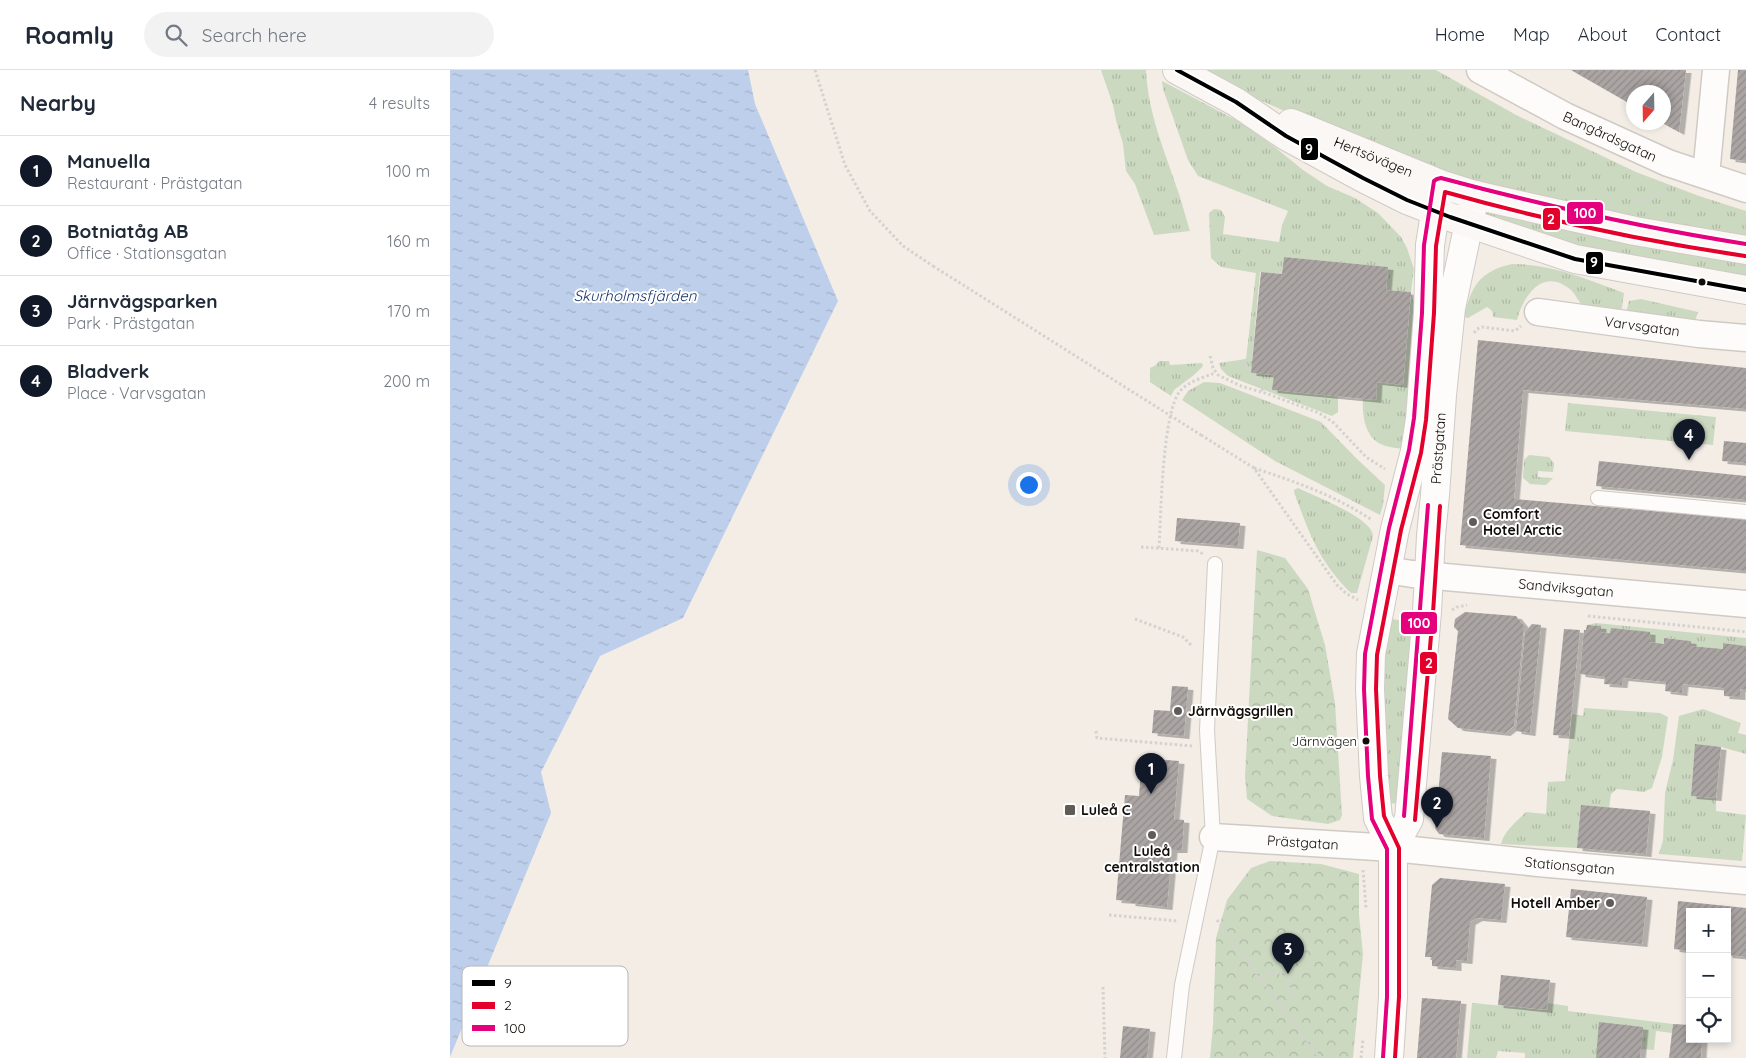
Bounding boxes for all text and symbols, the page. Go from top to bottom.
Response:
search box [144,12,494,57]
text: Roamly [25,20,114,50]
icon: search [162,21,190,49]
text: Search here [202,23,307,47]
text: Home [1435,23,1485,46]
text: Map [1513,23,1550,46]
text: About [1578,23,1628,46]
text: Contact [1656,23,1721,46]
north arrow [1626,85,1671,130]
text: Nearby [20,90,96,116]
text: 4 results [369,93,430,113]
street label: Bangårdsgatan [1560,107,1660,166]
street label: Hertsövägen [1331,133,1416,181]
line badge: 9 [1300,137,1319,161]
text: 9 [1305,140,1313,158]
text: Manuella [67,149,150,173]
text: 1 [33,161,39,181]
text: 100 m [386,161,430,181]
text: Restaurant · Prästgatan [67,173,242,193]
line badge: 100 [1566,201,1604,225]
text: 100 [1574,204,1597,222]
line badge: 2 [1542,207,1561,231]
text: 2 [1547,210,1555,228]
text: Botniatåg AB [67,219,189,243]
text: 2 [31,231,41,251]
text: 160 m [387,231,430,251]
text: Office · Stationsgatan [67,243,227,263]
line badge: 9 [1585,251,1604,275]
text: 9 [1590,253,1598,271]
unlabelled marker [1697,277,1707,287]
water label: Skurholmsfjärden [574,286,697,305]
text: Järnvägsparken [67,289,218,313]
text: 3 [32,301,40,321]
text: 170 m [387,301,430,321]
street label: Varvsgatan [1603,312,1681,340]
text: Park · Prästgatan [67,313,195,333]
text: Bladverk [67,359,149,383]
text: 4 [31,371,41,391]
text: 200 m [383,371,430,391]
text: Place · Varvsgatan [67,383,206,403]
street label: Prästgatan [1427,412,1450,485]
pin: 4 [1673,419,1705,460]
your location [1016,472,1042,498]
place label: Comfort Hotel Arctic [1483,505,1562,539]
marker: Comfort Hotel Arctic [1467,516,1479,528]
street label: Sandviksgatan [1518,575,1615,601]
line badge: 100 [1400,611,1438,635]
text: 100 [1408,614,1431,632]
line badge: 2 [1419,651,1438,675]
text: 2 [1425,654,1433,672]
place label: Järnvägsgrillen [1188,702,1293,720]
marker: Järnvägsgrillen [1172,705,1184,717]
place label: Järnvägen [1292,733,1357,749]
marker: Järnvägen [1361,736,1371,746]
pin: 1 [1135,753,1167,794]
pin: 2 [1421,787,1453,828]
place label: Luleå C [1081,801,1131,819]
marker: Luleå C [1063,803,1077,817]
marker: Luleå centralstation [1146,829,1158,841]
street label: Prästgatan [1266,831,1339,854]
place label: Luleå centralstation [1104,842,1200,876]
street label: Stationsgatan [1524,853,1616,879]
place label: Hotell Amber [1511,894,1600,912]
marker: Hotell Amber [1604,897,1616,909]
map controls [1686,908,1731,1043]
button: + [1686,908,1731,953]
pin: 3 [1272,933,1304,974]
button: − [1686,953,1731,998]
legend [462,966,628,1046]
text: 9 [504,974,512,992]
text: 2 [504,996,512,1014]
button: locate [1686,998,1731,1043]
text: 100 [504,1019,526,1037]

